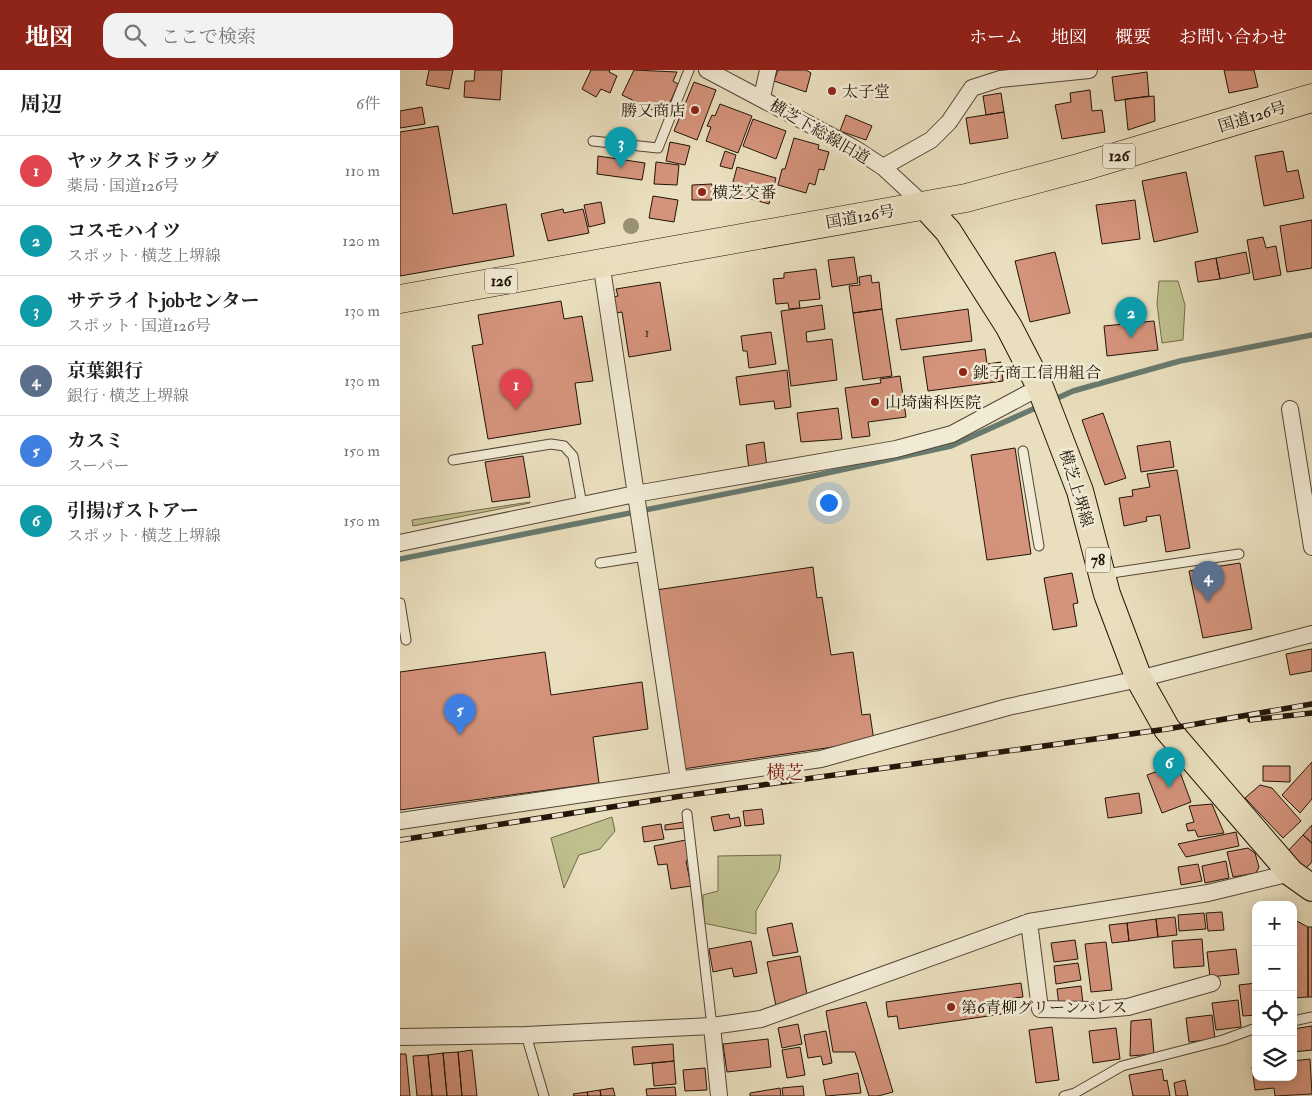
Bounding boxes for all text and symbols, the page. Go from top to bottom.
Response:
search box [103,13,453,58]
icon: search [121,21,149,49]
text: 地図 [25,22,73,53]
text: ここで検索 [161,25,256,49]
text: ホーム [969,26,1023,49]
text: 地図 [1051,26,1087,49]
text: 概要 [1115,26,1151,49]
text: お問い合わせ [1179,26,1287,49]
place label: 太子堂 [842,82,890,102]
marker: 太子堂 [826,85,838,97]
text: 周辺 [20,91,62,118]
text: 6件 [356,94,380,114]
street label: 横芝下総線旧道 [766,95,873,169]
street label: 国道126号 [1216,97,1289,137]
place label: 勝又商店 [621,101,685,121]
marker: 勝又商店 [689,104,701,116]
pin: 3 [605,127,637,168]
road number: 126 [1103,144,1135,168]
text: ヤックスドラッグ [67,149,218,173]
text: 1 [33,161,39,181]
text: 110 m [345,161,380,181]
text: 薬局 · 国道126号 [67,176,179,196]
place label: 横芝交番 [712,183,776,203]
marker: 横芝交番 [696,186,708,198]
street label: 国道126号 [824,201,896,233]
text: コスモハイツ [67,219,181,243]
text: 2 [32,231,40,251]
text: 120 m [342,231,380,251]
text: スポット · 横芝上堺線 [67,246,221,266]
road number: 126 [485,268,517,294]
text: サテライトjobセンター [67,289,260,313]
pin: 2 [1115,297,1147,338]
text: 3 [33,301,39,321]
text: 130 m [344,301,380,321]
text: スポット · 国道126号 [67,316,211,336]
house number: 1 [645,324,650,341]
text: 京葉銀行 [67,359,143,383]
place label: 銚子商工信用組合 [973,363,1101,383]
marker: 銚子商工信用組合 [957,366,969,378]
pin: 1 [500,369,532,410]
text: 4 [32,371,40,391]
text: 130 m [344,371,380,391]
text: 銀行 · 横芝上堺線 [67,386,189,406]
place label: 山埼歯科医院 [885,393,981,413]
marker: 山埼歯科医院 [869,396,881,408]
text: カスミ [67,429,124,453]
text: 5 [32,441,40,461]
text: 150 m [343,441,380,461]
street label: 横芝上堺線 [1055,447,1097,529]
text: スーパー [67,456,129,476]
your location [816,490,842,516]
text: 引揚げストアー [67,499,199,523]
text: 6 [32,511,40,531]
text: 150 m [343,511,380,531]
text: スポット · 横芝上堺線 [67,526,221,546]
road number: 78 [1086,548,1110,572]
pin: 4 [1192,561,1224,602]
pin: 5 [444,694,476,735]
pin: 6 [1153,747,1185,788]
district label: 横芝 [766,761,804,785]
map controls [1252,901,1297,1081]
button: + [1252,901,1297,946]
button: − [1252,946,1297,991]
button: locate [1252,991,1297,1036]
place label: 第6青柳グリーンパレス [961,998,1127,1018]
marker: 第6青柳グリーンパレス [945,1001,957,1013]
button: layers [1252,1036,1297,1081]

